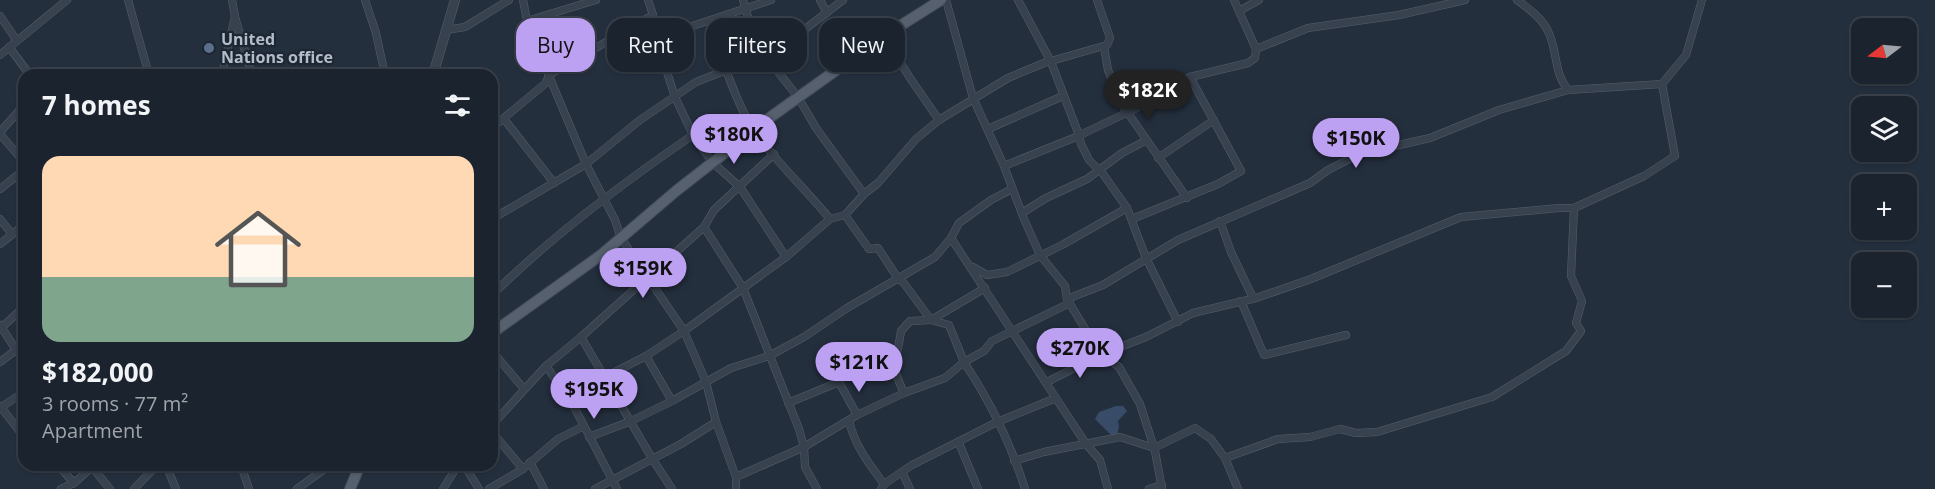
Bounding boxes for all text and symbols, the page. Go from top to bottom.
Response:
chip: Buy [516,18,595,72]
chip: Rent [607,18,694,72]
chip: Filters [706,18,807,72]
chip: New [819,18,905,72]
north arrow [1851,18,1917,84]
map controls [1851,18,1917,318]
place label: United Nations office [221,28,333,68]
marker: United Nations office [202,41,216,55]
pin: $182K [1106,70,1190,121]
text: $182K [1118,76,1178,103]
text: 7 homes [42,87,151,123]
icon: filters [441,89,474,122]
button: layers [1851,96,1917,162]
pin: $180K [692,114,776,165]
pin: $150K [1314,118,1398,169]
text: $180K [704,120,764,147]
text: $150K [1326,124,1386,151]
button: + [1851,174,1917,240]
icon: home [204,195,312,303]
pin: $159K [601,248,685,299]
button: − [1851,252,1917,318]
text: $159K [613,254,673,281]
pin: $270K [1038,328,1122,379]
text: $270K [1050,334,1110,361]
pin: $121K [817,342,901,393]
text: $121K [829,348,889,375]
text: $182,000 [42,354,153,390]
pin: $195K [552,369,636,420]
text: $195K [564,375,624,402]
text: 3 rooms · 77 m² [42,390,188,417]
text: Apartment [42,417,142,444]

